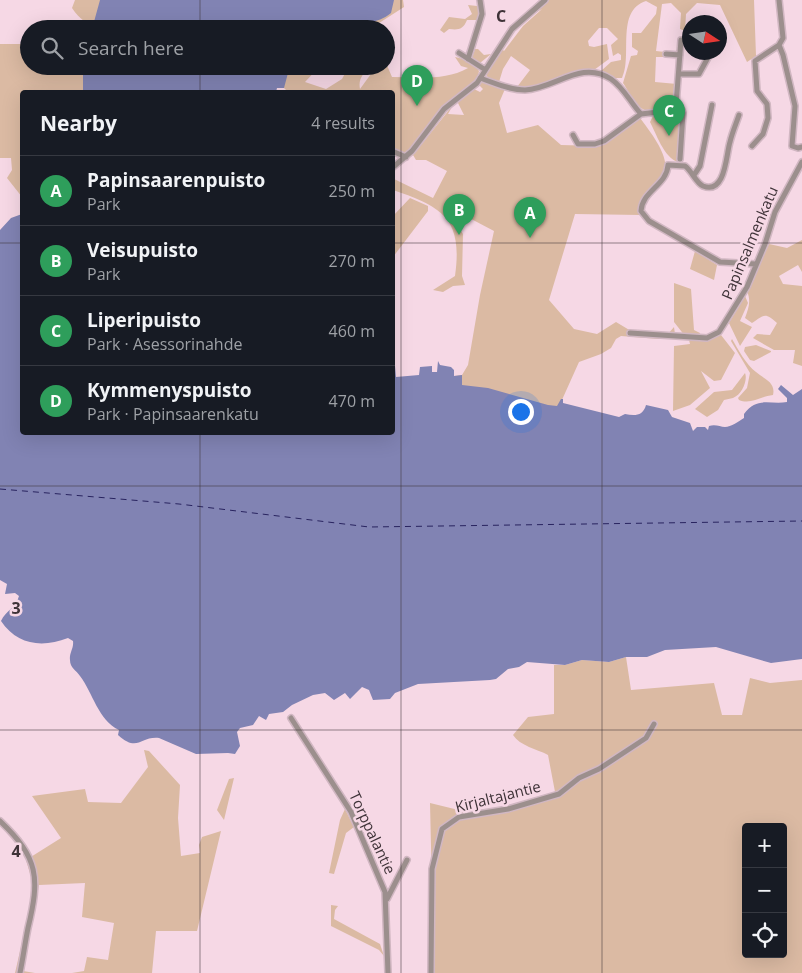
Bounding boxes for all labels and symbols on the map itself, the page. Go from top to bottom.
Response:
text: C [496,5,506,27]
north arrow [682,15,727,60]
pin: D [401,65,433,106]
pin: C [653,95,685,136]
street label: Papinsalmenkatu [716,183,782,302]
pin: B [443,194,475,235]
pin: A [514,197,546,238]
your location [508,399,534,425]
text: 3 [11,597,21,619]
street label: Kirjaltajantie [453,776,543,816]
street label: Torppalantie [345,788,401,877]
text: 4 [11,840,21,862]

